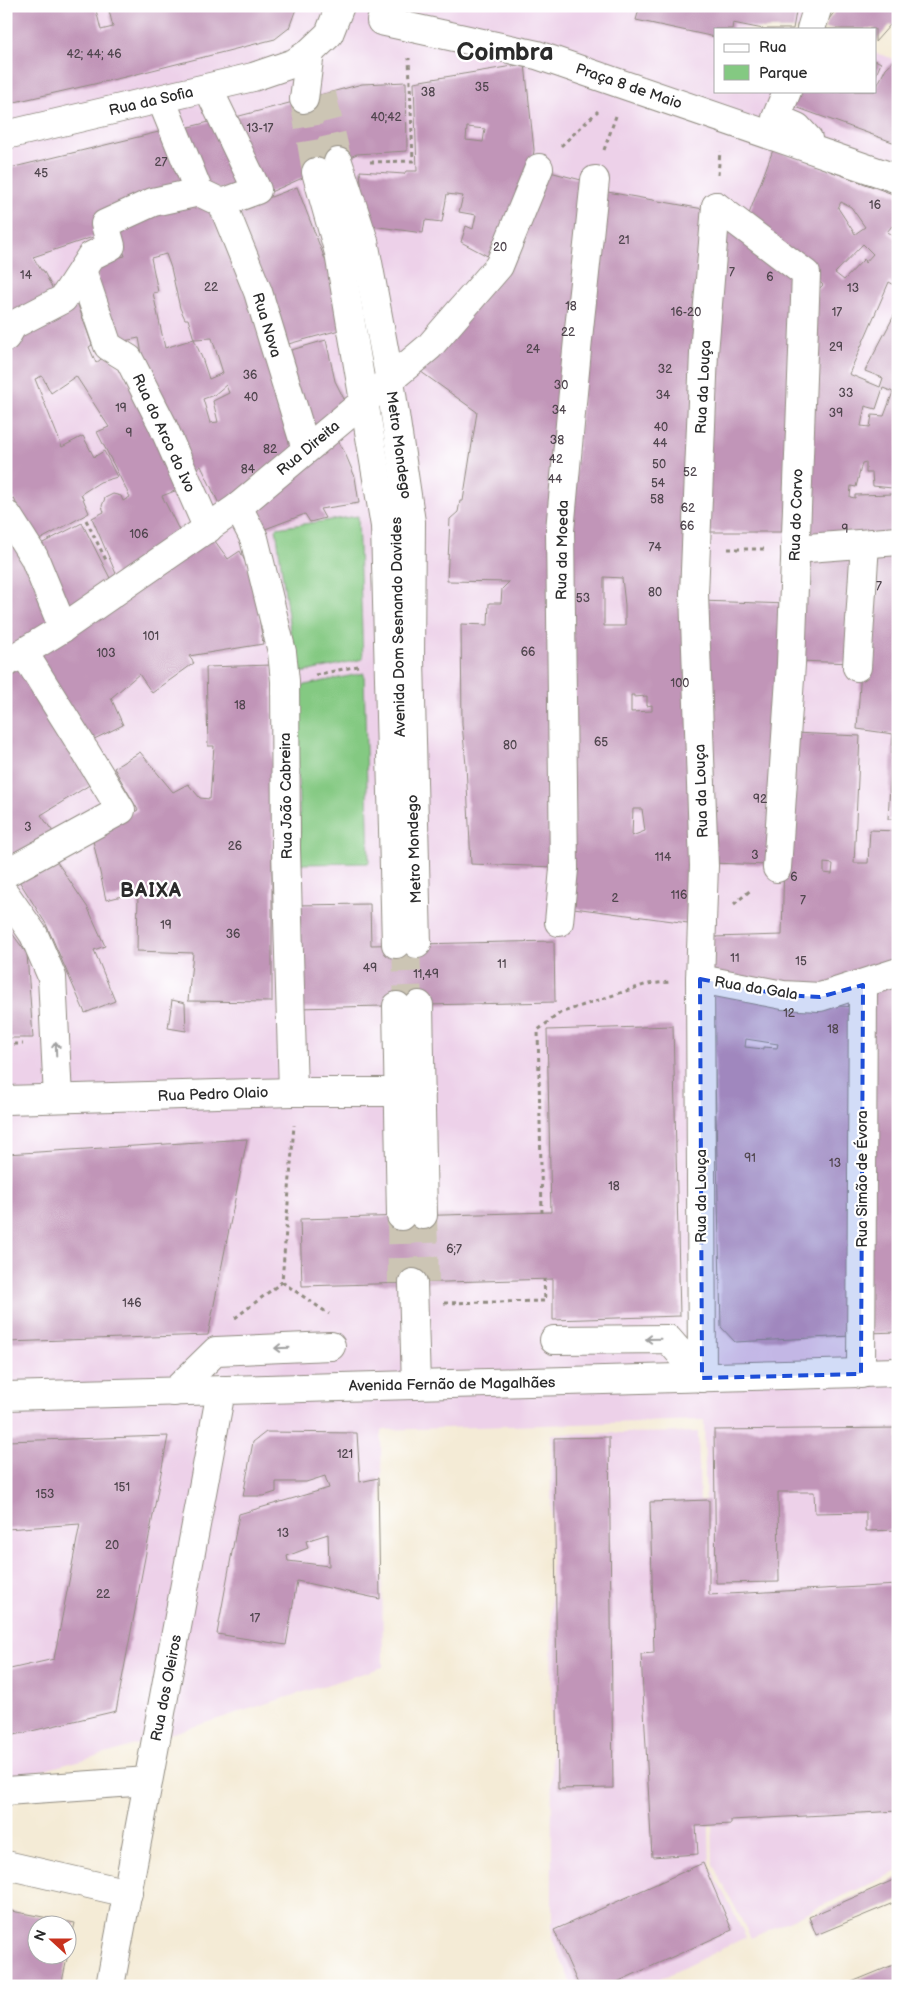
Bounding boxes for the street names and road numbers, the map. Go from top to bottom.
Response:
street label: Praça 8 de Maio [573,59,685,114]
street label: Rua da Sofia [107,83,195,120]
street label: Rua Nova [248,290,285,360]
street label: Rua da Louça [692,340,715,434]
street label: Rua do Arco do Ivo [128,371,199,496]
street label: Metro Mondego [382,390,415,500]
street label: Rua Direita [273,417,344,480]
street label: Rua do Corvo [785,468,808,562]
street label: Rua da Moeda [552,500,573,600]
street label: Avenida Dom Sesnando Davides [387,516,410,737]
street label: Rua João Cabreira [276,732,297,859]
street label: Rua da Louça [690,744,713,838]
street label: Metro Mondego [403,794,426,904]
street label: Rua da Gala [713,973,799,1004]
street label: Rua Pedro Olaio [157,1083,269,1106]
street label: Rua Simão de Évora [853,1110,872,1248]
street label: Rua da Louça [692,1149,711,1243]
street label: Avenida Fernão de Magalhães [348,1373,556,1396]
street label: Rua dos Oleiros [147,1633,186,1743]

